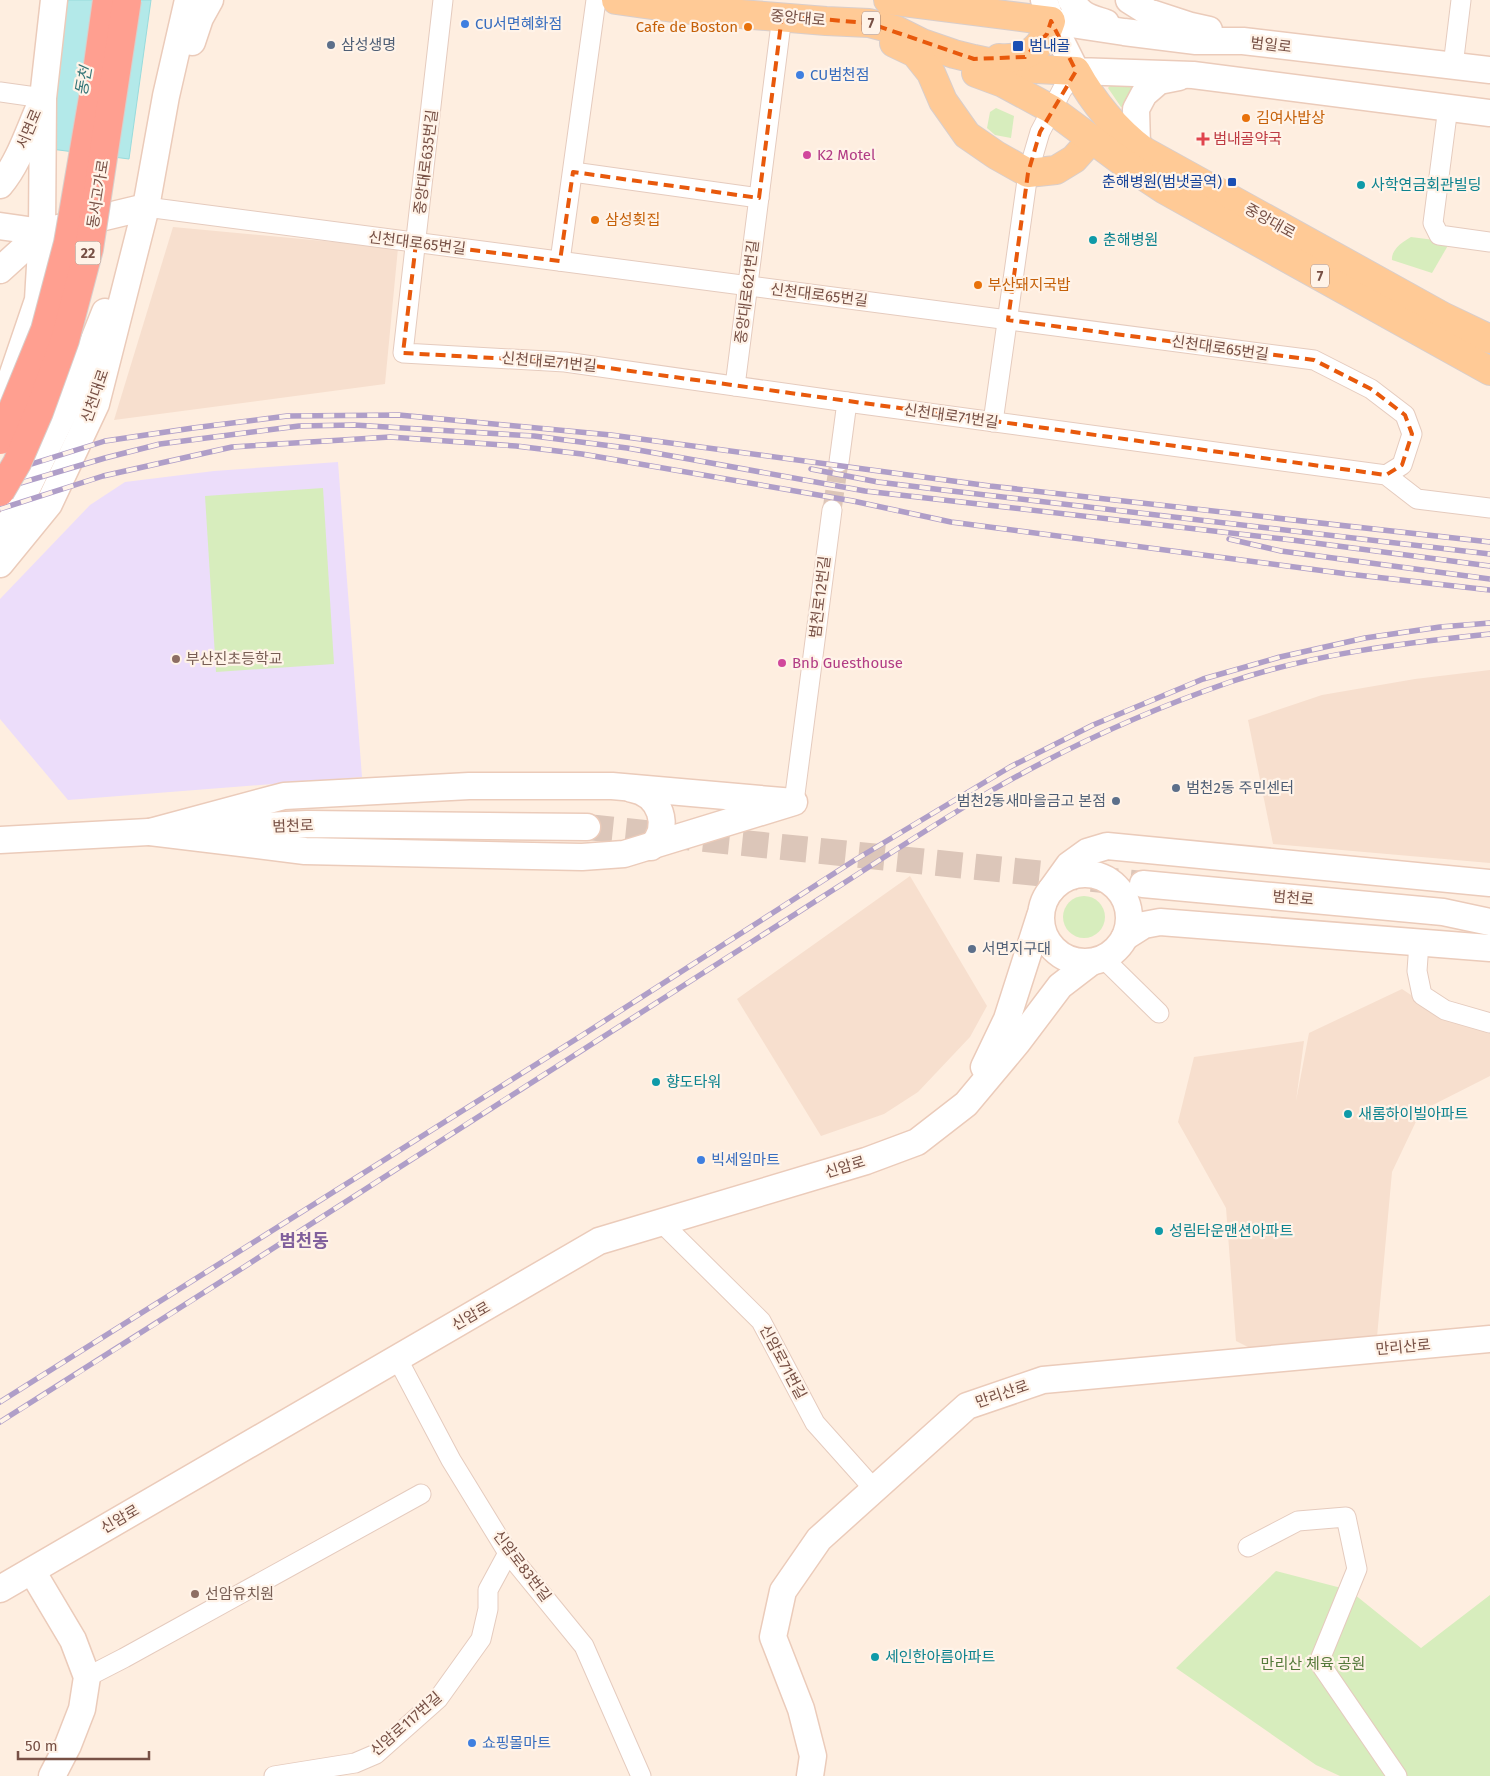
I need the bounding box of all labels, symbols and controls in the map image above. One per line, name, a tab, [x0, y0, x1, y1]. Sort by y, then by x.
street label: 중앙대로	[770, 7, 826, 29]
road number: 7	[862, 12, 880, 34]
place label: CU서면혜화점	[475, 15, 562, 33]
marker: CU서면혜화점	[459, 18, 471, 30]
place label: Cafe de Boston	[636, 18, 738, 36]
marker: Cafe de Boston	[742, 21, 754, 33]
street label: 범일로	[1249, 34, 1293, 56]
place label: 삼성생명	[341, 36, 396, 54]
place label: 범내골	[1029, 37, 1070, 55]
marker: 삼성생명	[325, 39, 337, 51]
marker: 범내골	[1011, 39, 1025, 53]
water label: 동천	[72, 63, 96, 97]
place label: CU범천점	[810, 66, 870, 84]
marker: CU범천점	[794, 69, 806, 81]
street label: 서면로	[13, 106, 45, 152]
street label: 중앙대로635번길	[411, 108, 441, 216]
place label: 김여사밥상	[1256, 109, 1325, 127]
marker: 김여사밥상	[1240, 112, 1252, 124]
place label: 범내골약국	[1213, 130, 1282, 148]
marker: 범내골약국	[1197, 133, 1209, 145]
place label: K2 Motel	[817, 146, 876, 164]
marker: K2 Motel	[801, 149, 813, 161]
street label: 동서고가로	[84, 159, 112, 229]
place label: 춘해병원(범냇골역)	[1102, 173, 1222, 191]
marker: 춘해병원(범냇골역)	[1226, 176, 1238, 188]
place label: 사학연금회관빌딩	[1371, 176, 1481, 194]
marker: 사학연금회관빌딩	[1355, 179, 1367, 191]
street label: 중앙대로	[1241, 200, 1299, 242]
place label: 삼성횟집	[605, 211, 660, 229]
marker: 삼성횟집	[589, 214, 601, 226]
street label: 신천대로65번길	[367, 228, 467, 258]
place label: 춘해병원	[1103, 231, 1158, 249]
marker: 춘해병원	[1087, 234, 1099, 246]
street label: 중앙대로621번길	[732, 239, 762, 345]
road number: 22	[76, 242, 100, 264]
road number: 7	[1311, 264, 1329, 288]
place label: 부산돼지국밥	[988, 276, 1071, 294]
marker: 부산돼지국밥	[972, 279, 984, 291]
street label: 신천대로65번길	[769, 280, 869, 310]
street label: 신천대로65번길	[1170, 332, 1270, 364]
street label: 신천대로71번길	[501, 349, 597, 375]
street label: 신천대로	[78, 367, 112, 425]
street label: 신천대로71번길	[902, 400, 1000, 432]
street label: 범천로12번길	[806, 555, 834, 639]
place label: 부산진초등학교	[186, 650, 283, 668]
marker: 부산진초등학교	[170, 653, 182, 665]
place label: Bnb Guesthouse	[792, 654, 903, 672]
marker: Bnb Guesthouse	[776, 657, 788, 669]
place label: 범천2동 주민센터	[1186, 779, 1294, 797]
marker: 범천2동 주민센터	[1170, 782, 1182, 794]
place label: 범천2동새마을금고 본점	[957, 792, 1106, 810]
marker: 범천2동새마을금고 본점	[1110, 795, 1122, 807]
street label: 범천로	[272, 816, 314, 836]
street label: 범천로	[1272, 887, 1314, 909]
place label: 서면지구대	[982, 940, 1051, 958]
marker: 서면지구대	[966, 943, 978, 955]
place label: 향도타워	[666, 1073, 721, 1091]
marker: 향도타워	[650, 1076, 662, 1088]
place label: 새롬하이빌아파트	[1358, 1105, 1469, 1123]
marker: 새롬하이빌아파트	[1342, 1108, 1354, 1120]
place label: 빅세일마트	[711, 1151, 780, 1169]
street label: 신암로	[823, 1152, 867, 1182]
marker: 빅세일마트	[695, 1154, 707, 1166]
place label: 성림타운맨션아파트	[1169, 1222, 1293, 1240]
marker: 성림타운맨션아파트	[1153, 1225, 1165, 1237]
district label: 범천동	[279, 1230, 329, 1252]
street label: 신암로	[449, 1298, 493, 1334]
street label: 신암로71번길	[756, 1322, 810, 1402]
street label: 만리산로	[1375, 1336, 1431, 1358]
street label: 만리산로	[973, 1377, 1031, 1411]
street label: 신암로	[98, 1501, 142, 1537]
street label: 신암로83번길	[489, 1527, 555, 1605]
place label: 선암유치원	[205, 1585, 274, 1603]
marker: 선암유치원	[189, 1588, 201, 1600]
place label: 세인한아름아파트	[885, 1648, 996, 1666]
marker: 세인한아름아파트	[869, 1651, 881, 1663]
park label: 만리산 체육 공원	[1261, 1655, 1365, 1673]
street label: 신암로117번길	[367, 1688, 445, 1760]
scale bar	[18, 1728, 149, 1760]
place label: 쇼핑몰마트	[482, 1734, 551, 1752]
text: 50 m	[25, 1737, 58, 1755]
marker: 쇼핑몰마트	[466, 1737, 478, 1749]

